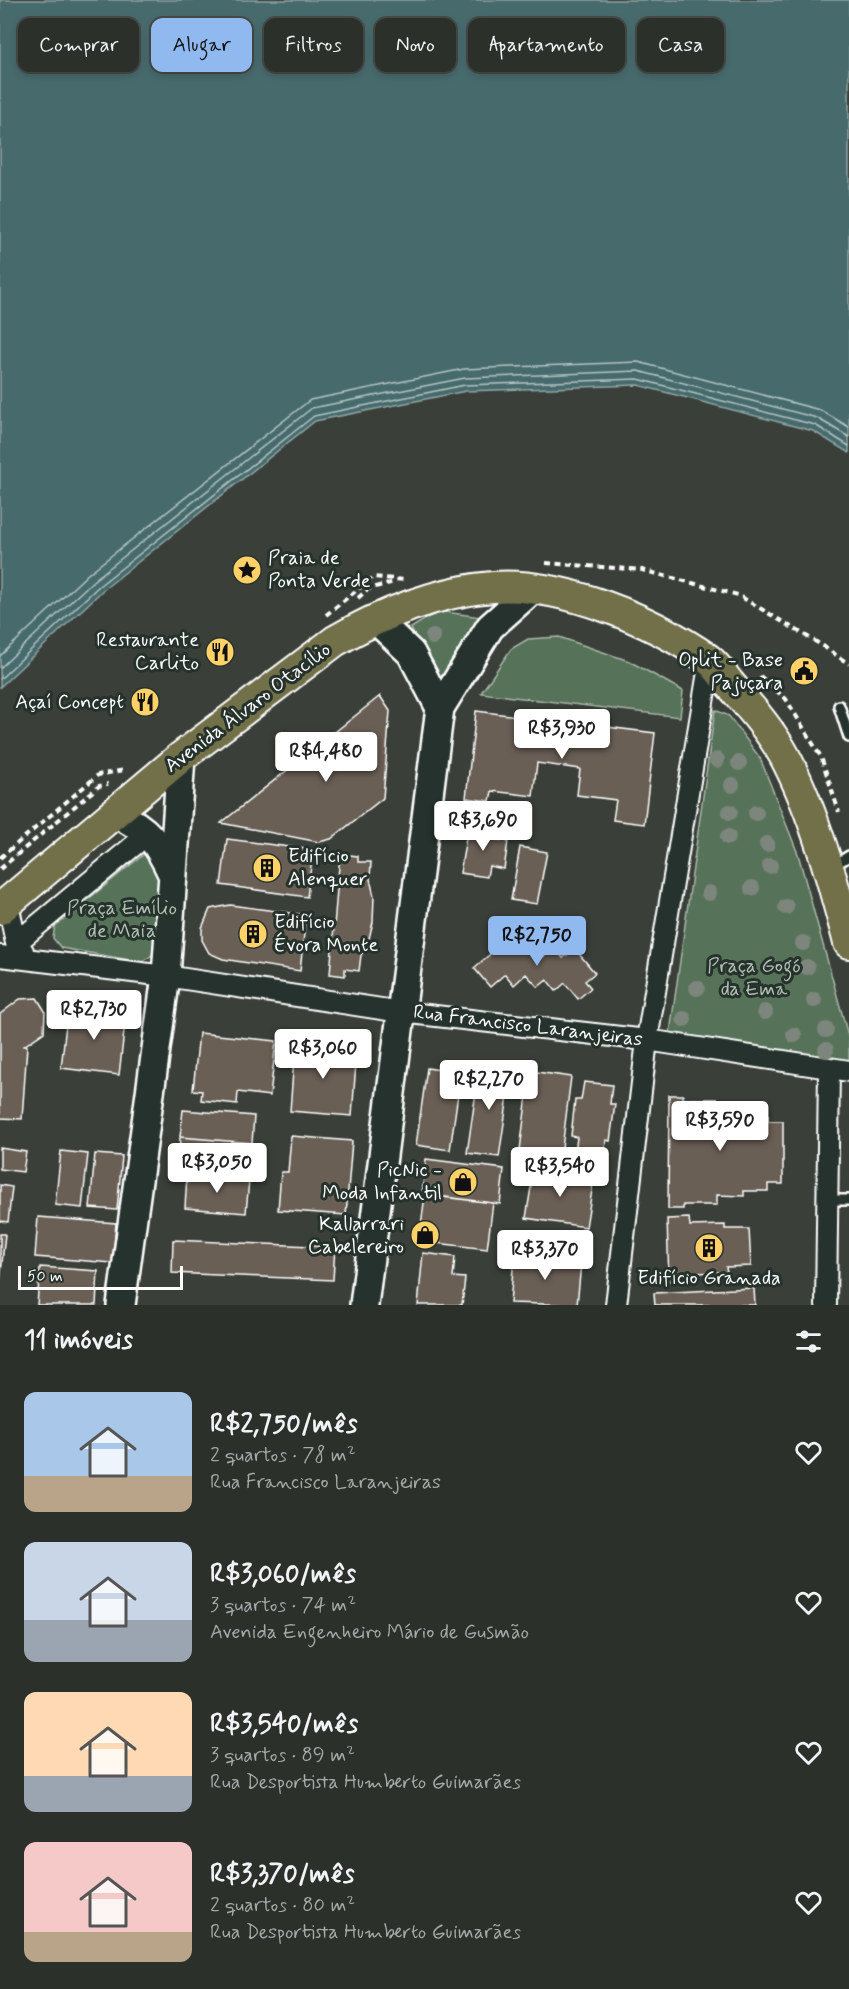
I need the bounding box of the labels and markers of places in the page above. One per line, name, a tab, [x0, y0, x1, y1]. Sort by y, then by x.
place label: Praia de Ponta Verde	[268, 545, 371, 595]
place icon: Praia de Ponta Verde	[231, 554, 263, 586]
place label: Restaurante Carlito	[96, 627, 199, 677]
restaurant icon: Restaurante Carlito	[204, 636, 236, 668]
place label: Oplit - Base Pajuçara	[678, 647, 783, 697]
public building icon: Oplit - Base Pajuçara	[788, 655, 820, 687]
restaurant icon: Açaí Concept	[129, 686, 161, 718]
place label: Açaí Concept	[15, 689, 124, 716]
pin: R$3,930	[507, 709, 617, 760]
pin: R$4,480	[271, 732, 381, 783]
pin: R$3,690	[428, 801, 538, 852]
place label: Edifício Alenquer	[288, 843, 368, 893]
building icon: Edifício Alenquer	[251, 852, 283, 884]
place label: Edifício Évora Monte	[274, 909, 378, 959]
pin: R$2,750	[482, 916, 592, 967]
building icon: Edifício Évora Monte	[237, 918, 269, 950]
pin: R$2,730	[39, 990, 149, 1041]
pin: R$3,060	[268, 1029, 378, 1080]
pin: R$2,270	[434, 1060, 544, 1111]
pin: R$3,590	[665, 1101, 775, 1152]
pin: R$3,050	[162, 1143, 272, 1194]
pin: R$3,540	[505, 1147, 615, 1198]
place label: PicNic - Moda Infantil	[322, 1157, 442, 1207]
shop icon: PicNic - Moda Infantil	[447, 1166, 479, 1198]
place label: Kallarrari Cabelereiro	[308, 1211, 404, 1261]
shop icon: Kallarrari Cabelereiro	[409, 1219, 441, 1251]
pin: R$3,370	[490, 1230, 600, 1281]
building icon: Edifício Granada	[693, 1232, 725, 1264]
place label: Edifício Granada	[637, 1265, 781, 1292]

